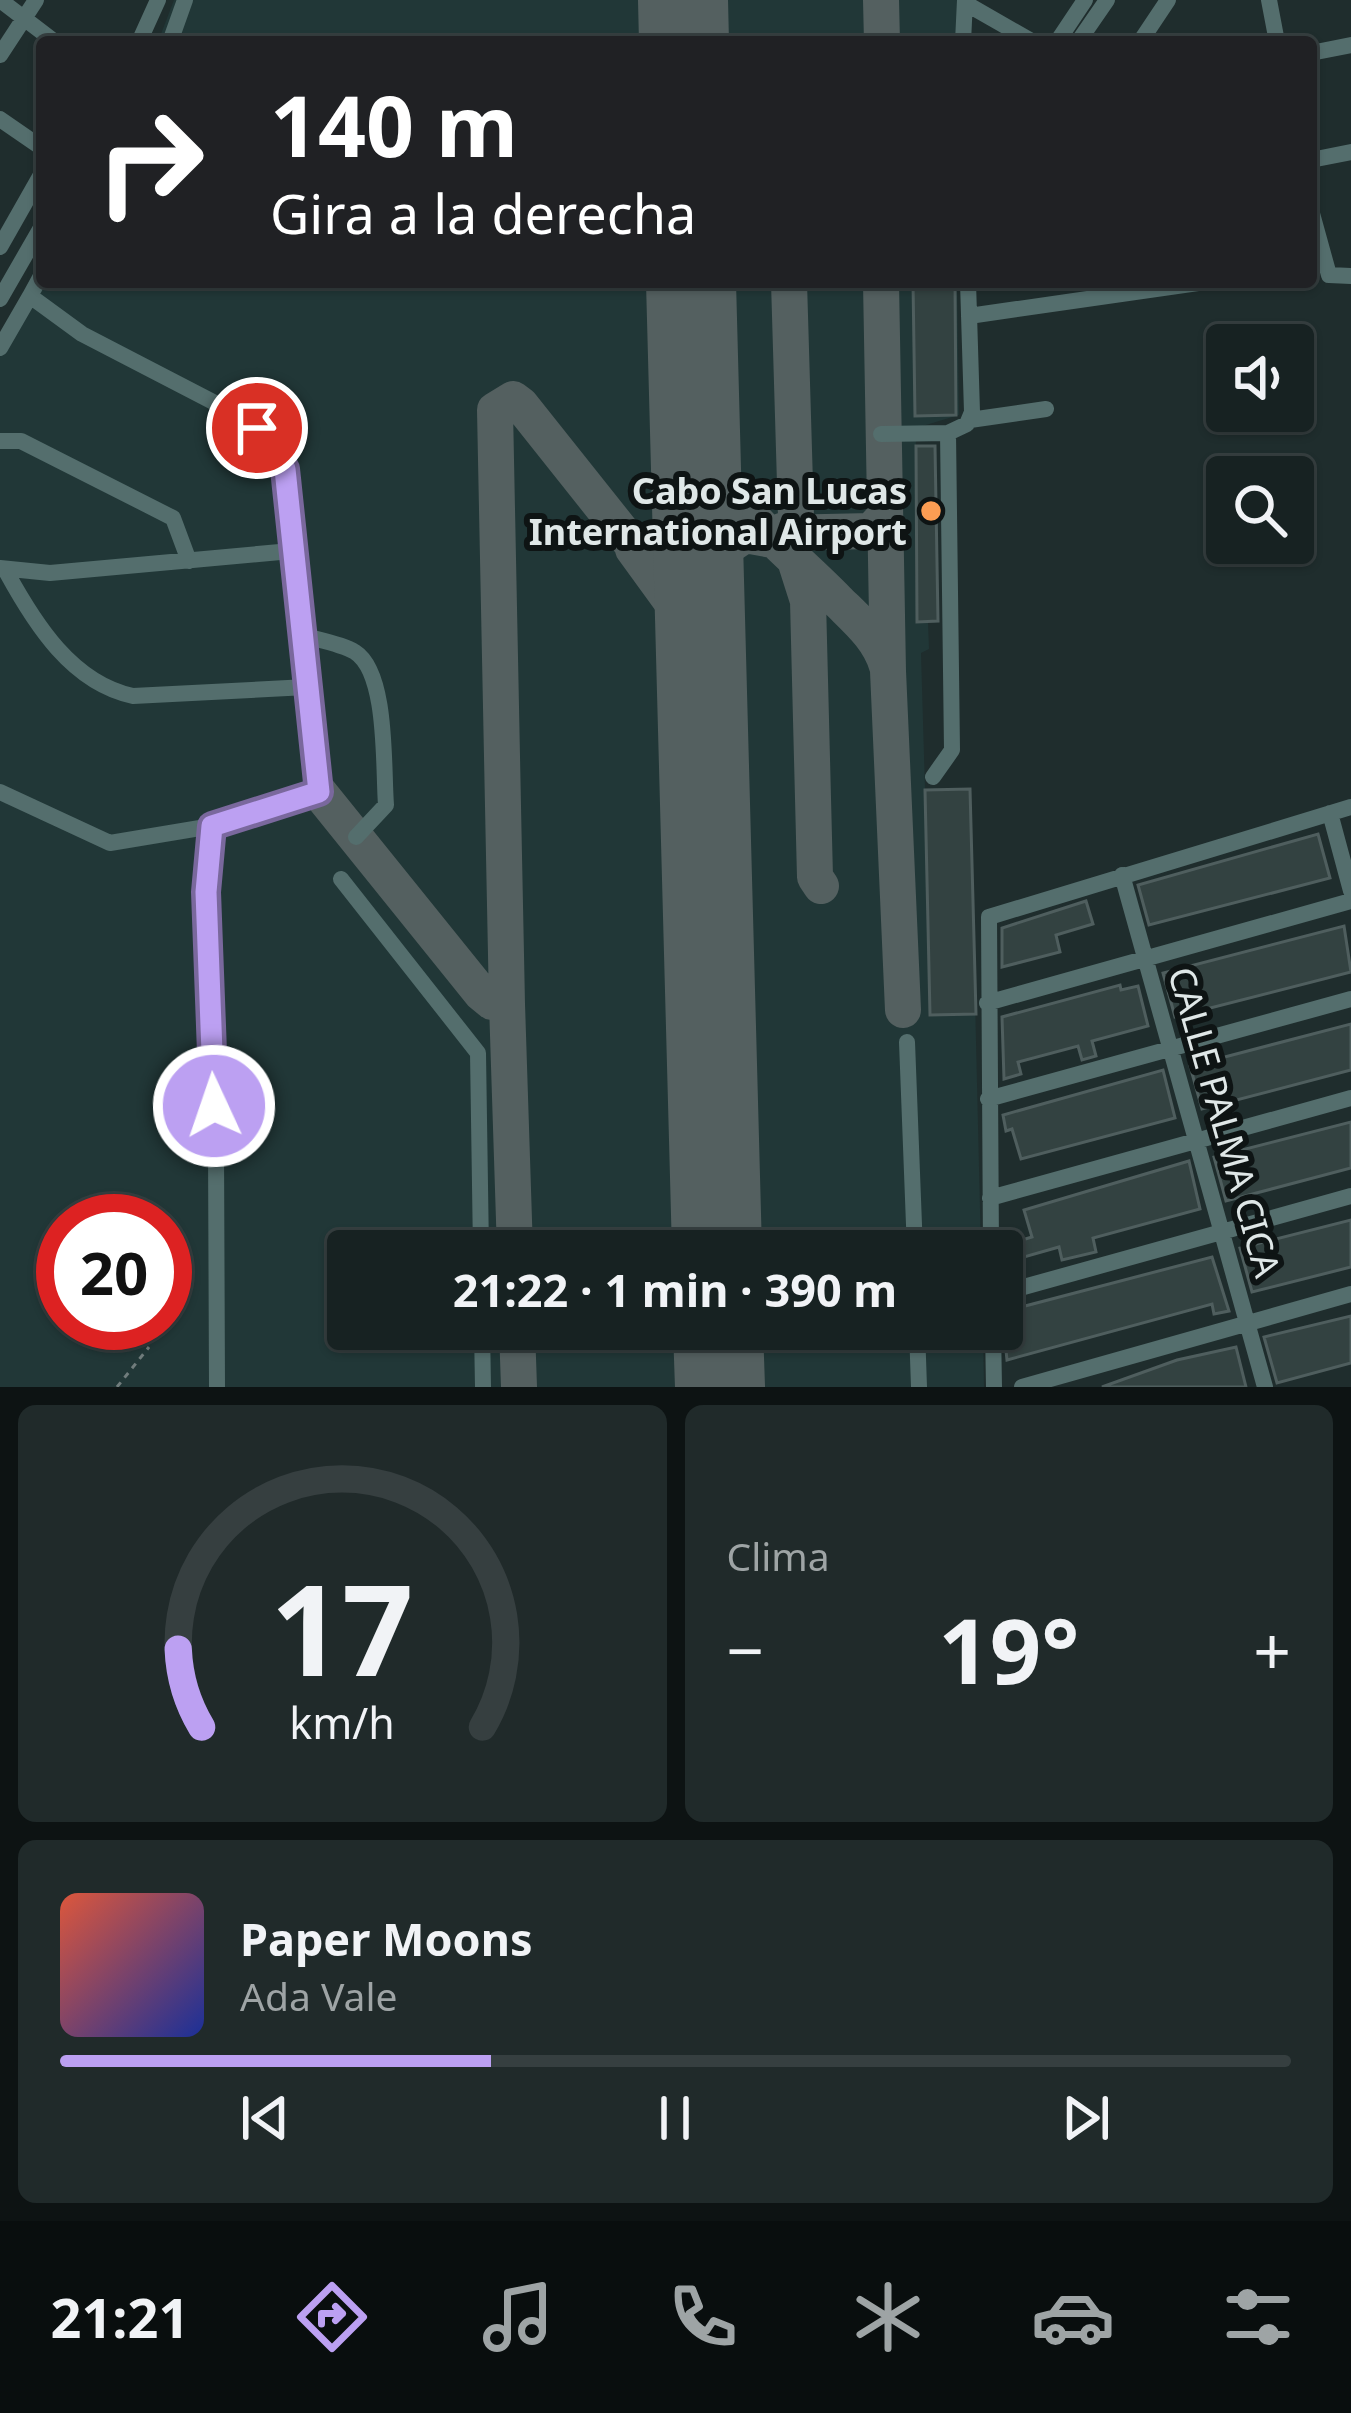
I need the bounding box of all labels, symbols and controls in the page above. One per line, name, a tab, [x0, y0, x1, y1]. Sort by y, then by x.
text: 140 m	[270, 67, 518, 182]
icon: right	[72, 84, 228, 240]
text: Gira a la derecha	[270, 176, 696, 250]
map controls	[1206, 324, 1314, 564]
button: sound	[1206, 324, 1314, 432]
pin	[206, 377, 308, 479]
icon: arrive	[224, 395, 290, 461]
button: search	[1206, 456, 1314, 564]
place label: Cabo San Lucas International Airport	[529, 466, 907, 556]
marker: Cabo San Lucas International Airport	[918, 498, 944, 524]
street label: CALLE PALMA CICA	[1157, 961, 1293, 1283]
position arrow	[151, 1043, 277, 1169]
speed limit sign: 20	[36, 1194, 192, 1350]
text: 21:22 · 1 min · 390 m	[453, 1259, 897, 1320]
text: Clima	[727, 1529, 830, 1582]
text: 17	[271, 1543, 414, 1713]
text: 19°	[938, 1588, 1079, 1710]
text: −	[727, 1604, 764, 1694]
text: +	[1253, 1604, 1291, 1694]
text: km/h	[290, 1692, 395, 1751]
text: Paper Moons	[240, 1908, 533, 1969]
text: Ada Vale	[240, 1969, 397, 2022]
icon: previous	[232, 2085, 298, 2151]
icon: pause	[642, 2085, 708, 2151]
icon: next	[1053, 2085, 1119, 2151]
icon: directions	[290, 2275, 374, 2359]
icon: music	[476, 2275, 560, 2359]
icon: phone	[661, 2275, 745, 2359]
icon: climate	[846, 2275, 930, 2359]
icon: car	[1031, 2275, 1115, 2359]
icon: filters	[1216, 2275, 1300, 2359]
text: 21:21	[51, 2280, 189, 2354]

